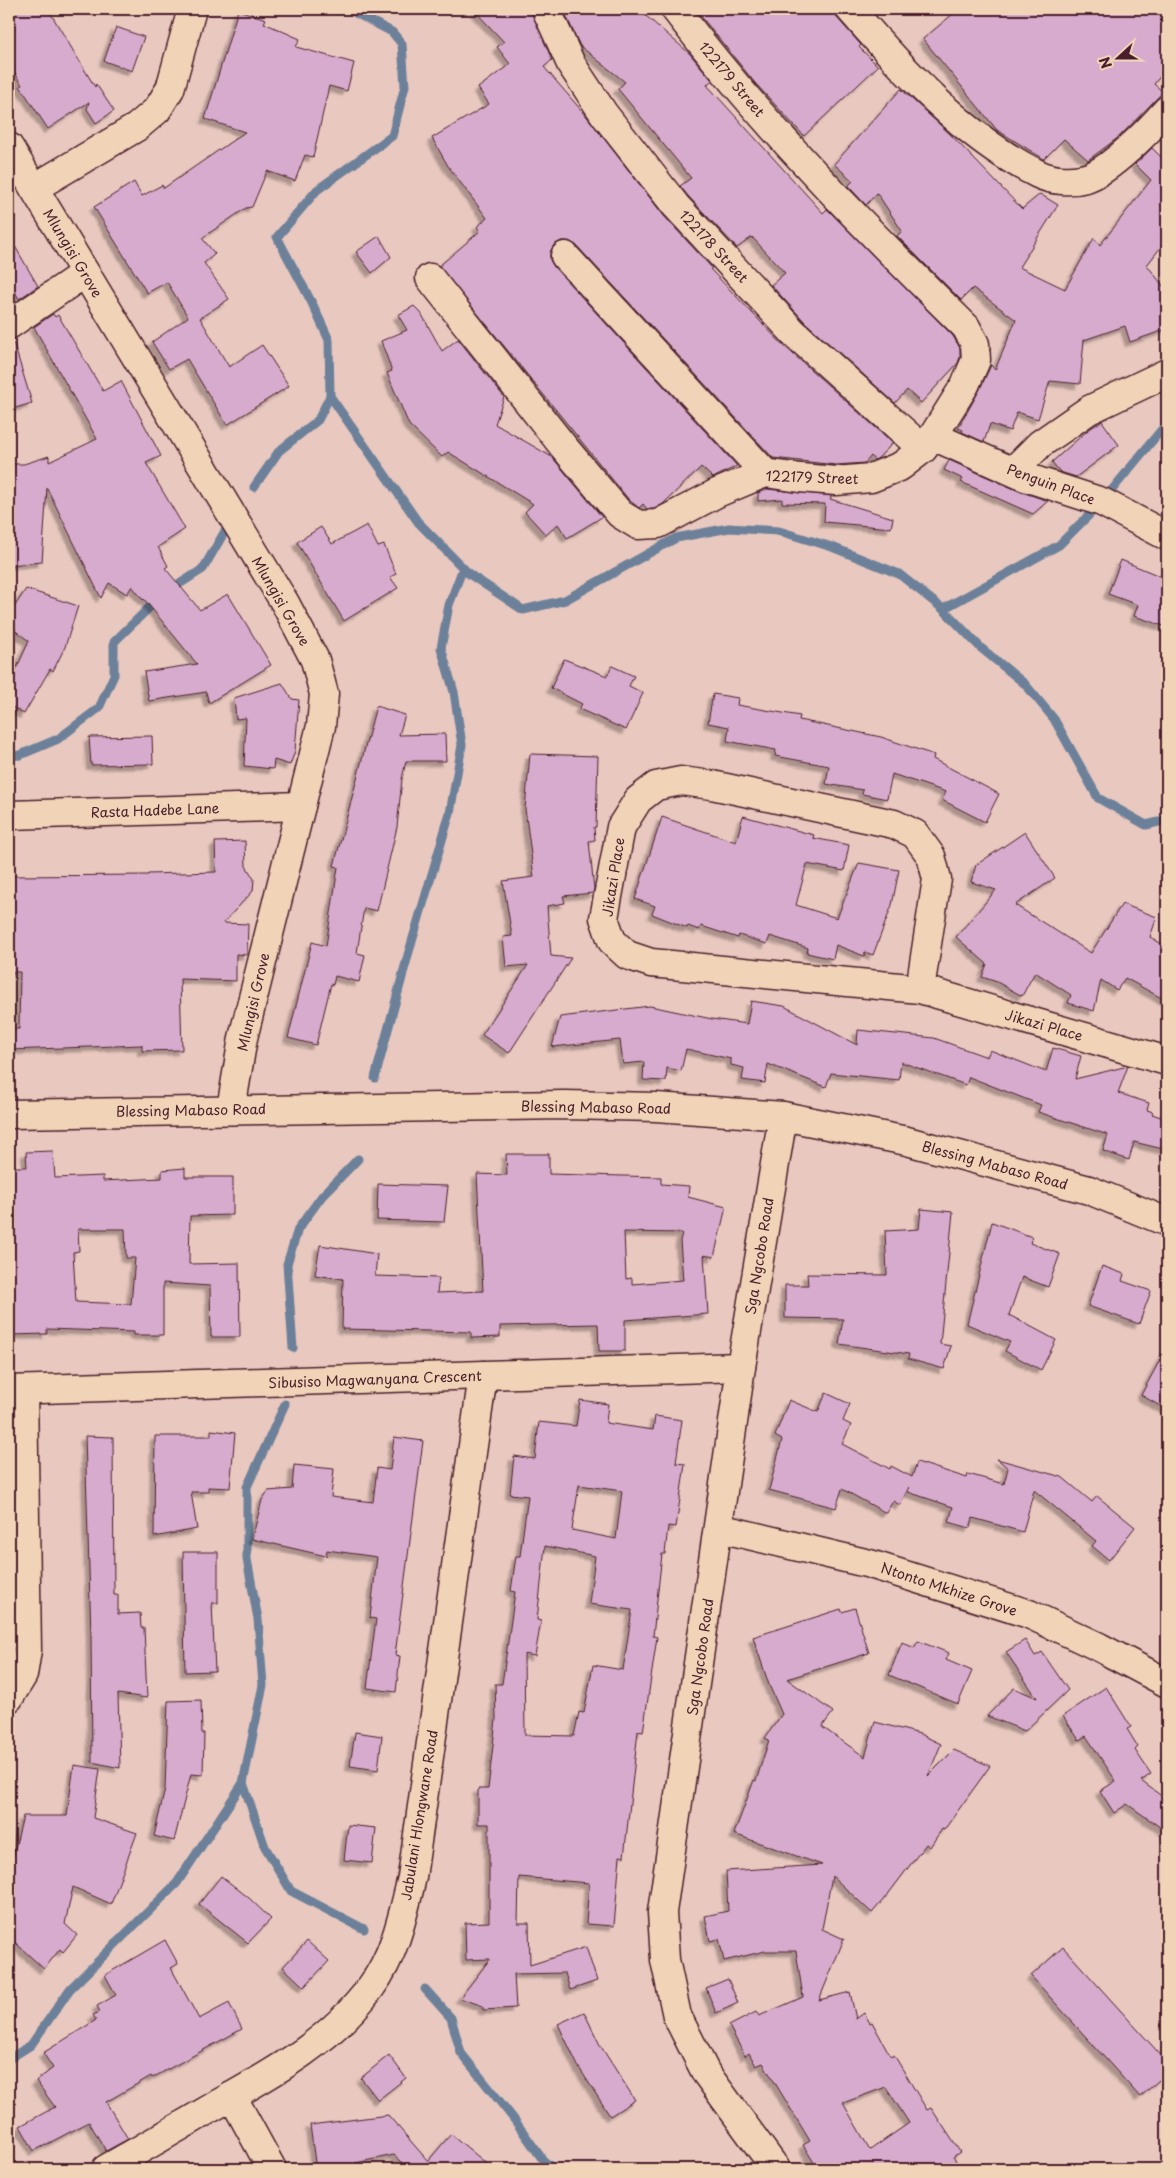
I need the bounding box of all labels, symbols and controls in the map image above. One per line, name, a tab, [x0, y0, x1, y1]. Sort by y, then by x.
north arrow	[1094, 32, 1144, 82]
street label: 122179 Street	[694, 37, 770, 122]
text: N	[1094, 54, 1117, 72]
street label: Mlungisi Grove	[38, 205, 108, 301]
street label: 122178 Street	[675, 205, 754, 287]
street label: Penguin Place	[1004, 458, 1098, 510]
street label: 122179 Street	[765, 465, 859, 489]
street label: Mlungisi Grove	[247, 552, 315, 650]
street label: Rasta Hadebe Lane	[90, 797, 220, 823]
street label: Jikazi Place	[596, 836, 630, 918]
street label: Mlungisi Grove	[231, 951, 275, 1053]
street label: Jikazi Place	[1003, 1004, 1085, 1046]
street label: Blessing Mabaso Road	[521, 1095, 671, 1119]
street label: Blessing Mabaso Road	[116, 1098, 266, 1122]
street label: Blessing Mabaso Road	[920, 1135, 1070, 1195]
street label: Sga Ngcobo Road	[739, 1196, 779, 1316]
street label: Sibusiso Magwanyana Crescent	[268, 1365, 482, 1393]
street label: Ntonto Mkhize Grove	[878, 1557, 1020, 1621]
street label: Sga Ngcobo Road	[681, 1597, 719, 1717]
street label: Jabulani Hlongwane Road	[395, 1728, 443, 1902]

